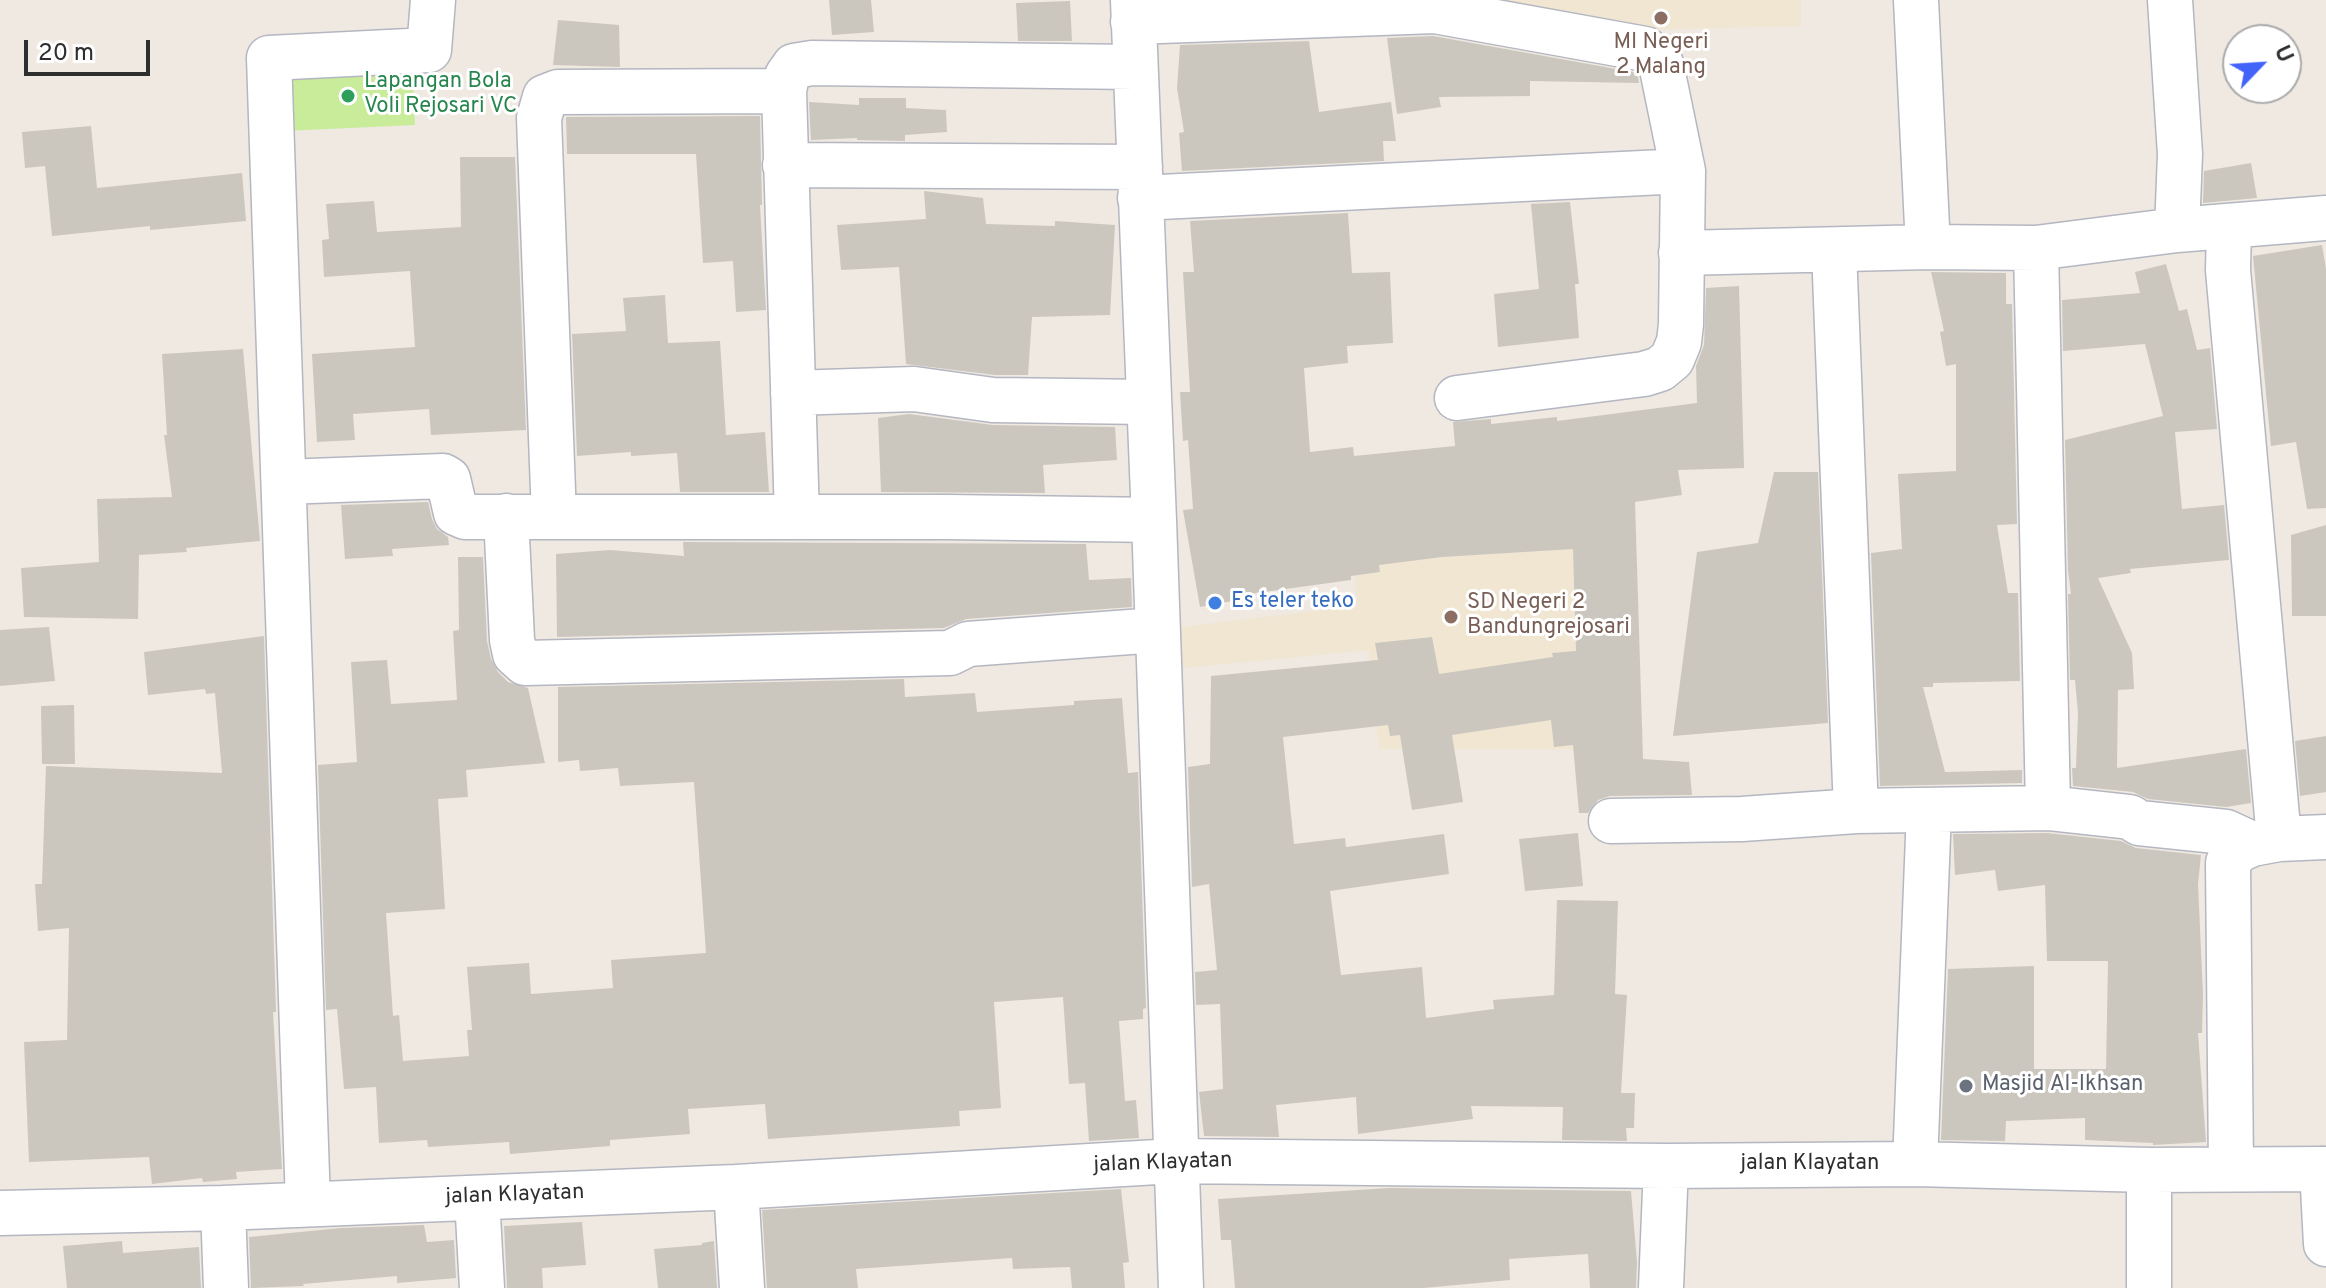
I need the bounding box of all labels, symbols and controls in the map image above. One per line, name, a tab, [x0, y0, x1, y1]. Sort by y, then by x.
marker: MI Negeri 2 Malang	[1652, 9, 1670, 27]
scale bar	[28, 24, 154, 74]
north arrow	[2222, 24, 2302, 104]
place label: MI Negeri 2 Malang	[1613, 31, 1709, 82]
text: 20 m	[38, 39, 94, 69]
text: U	[2267, 42, 2298, 67]
place label: Lapangan Bola Voli Rejosari VC	[364, 70, 517, 122]
marker: Lapangan Bola Voli Rejosari VC	[339, 87, 357, 105]
place label: Es teler teko	[1231, 590, 1354, 616]
place label: SD Negeri 2 Bandungrejosari	[1467, 591, 1630, 642]
marker: Es teler teko	[1206, 594, 1224, 612]
marker: SD Negeri 2 Bandungrejosari	[1442, 608, 1460, 626]
place label: Masjid Al-Ikhsan	[1982, 1073, 2144, 1099]
marker: Masjid Al-Ikhsan	[1957, 1077, 1975, 1095]
street label: jalan Klayatan	[1093, 1148, 1233, 1180]
street label: jalan Klayatan	[1741, 1152, 1879, 1178]
street label: jalan Klayatan	[445, 1180, 585, 1212]

